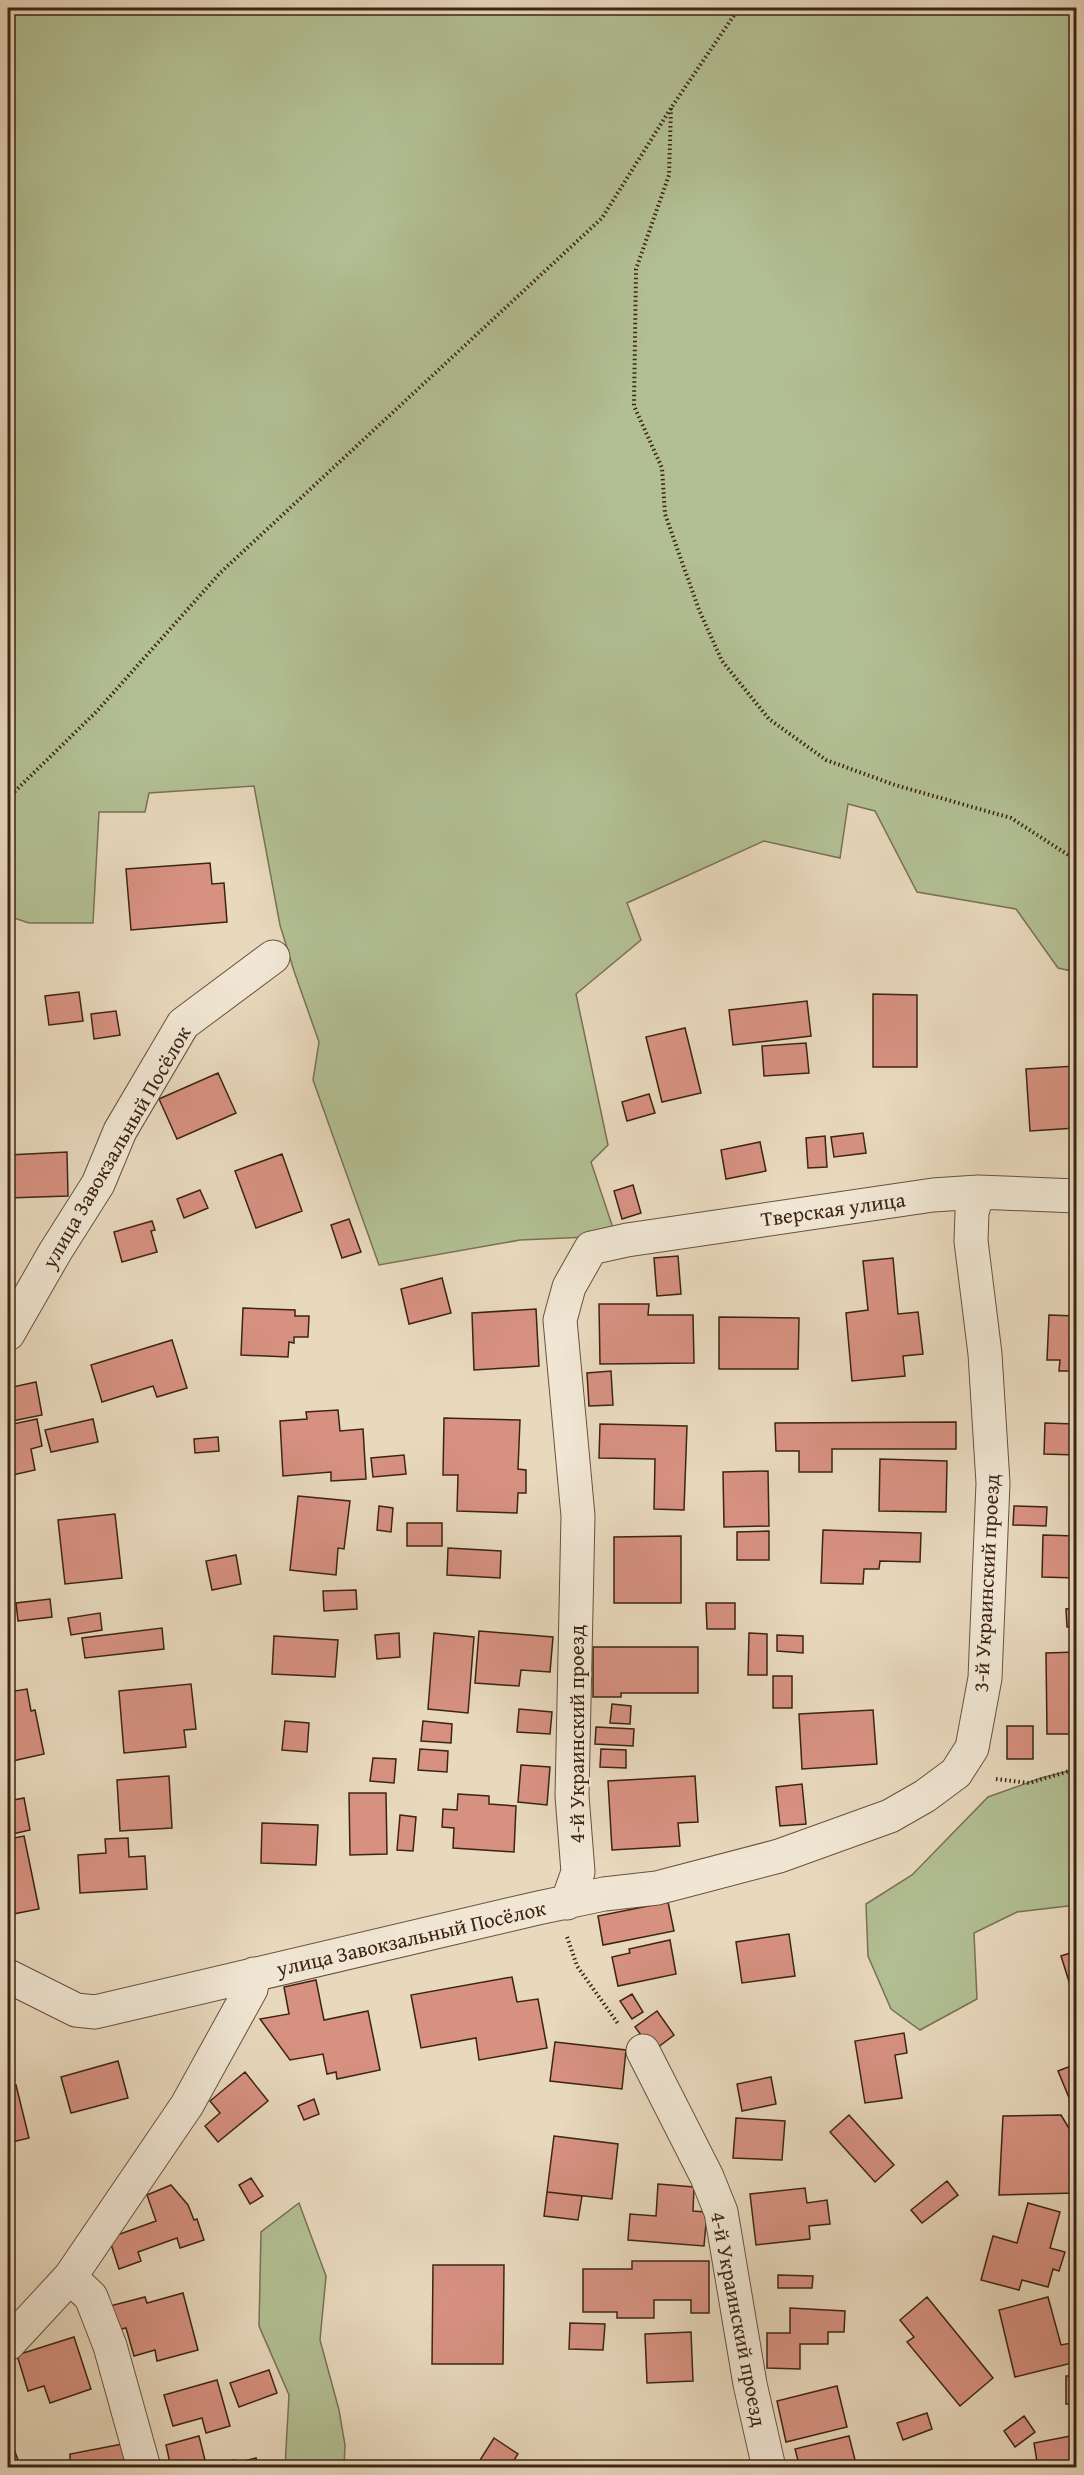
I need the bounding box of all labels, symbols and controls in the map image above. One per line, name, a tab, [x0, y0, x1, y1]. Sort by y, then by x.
street label: улица Завокзальный Посёлок	[33, 1020, 198, 1275]
street label: Тверская улица	[759, 1184, 907, 1234]
street label: 3-й Украинский проезд	[965, 1473, 1007, 1693]
street label: 4-й Украинский проезд	[561, 1624, 592, 1843]
street label: улица Завокзальный Посёлок	[272, 1892, 549, 1984]
street label: 4-й Украинский проезд	[703, 2209, 775, 2430]

